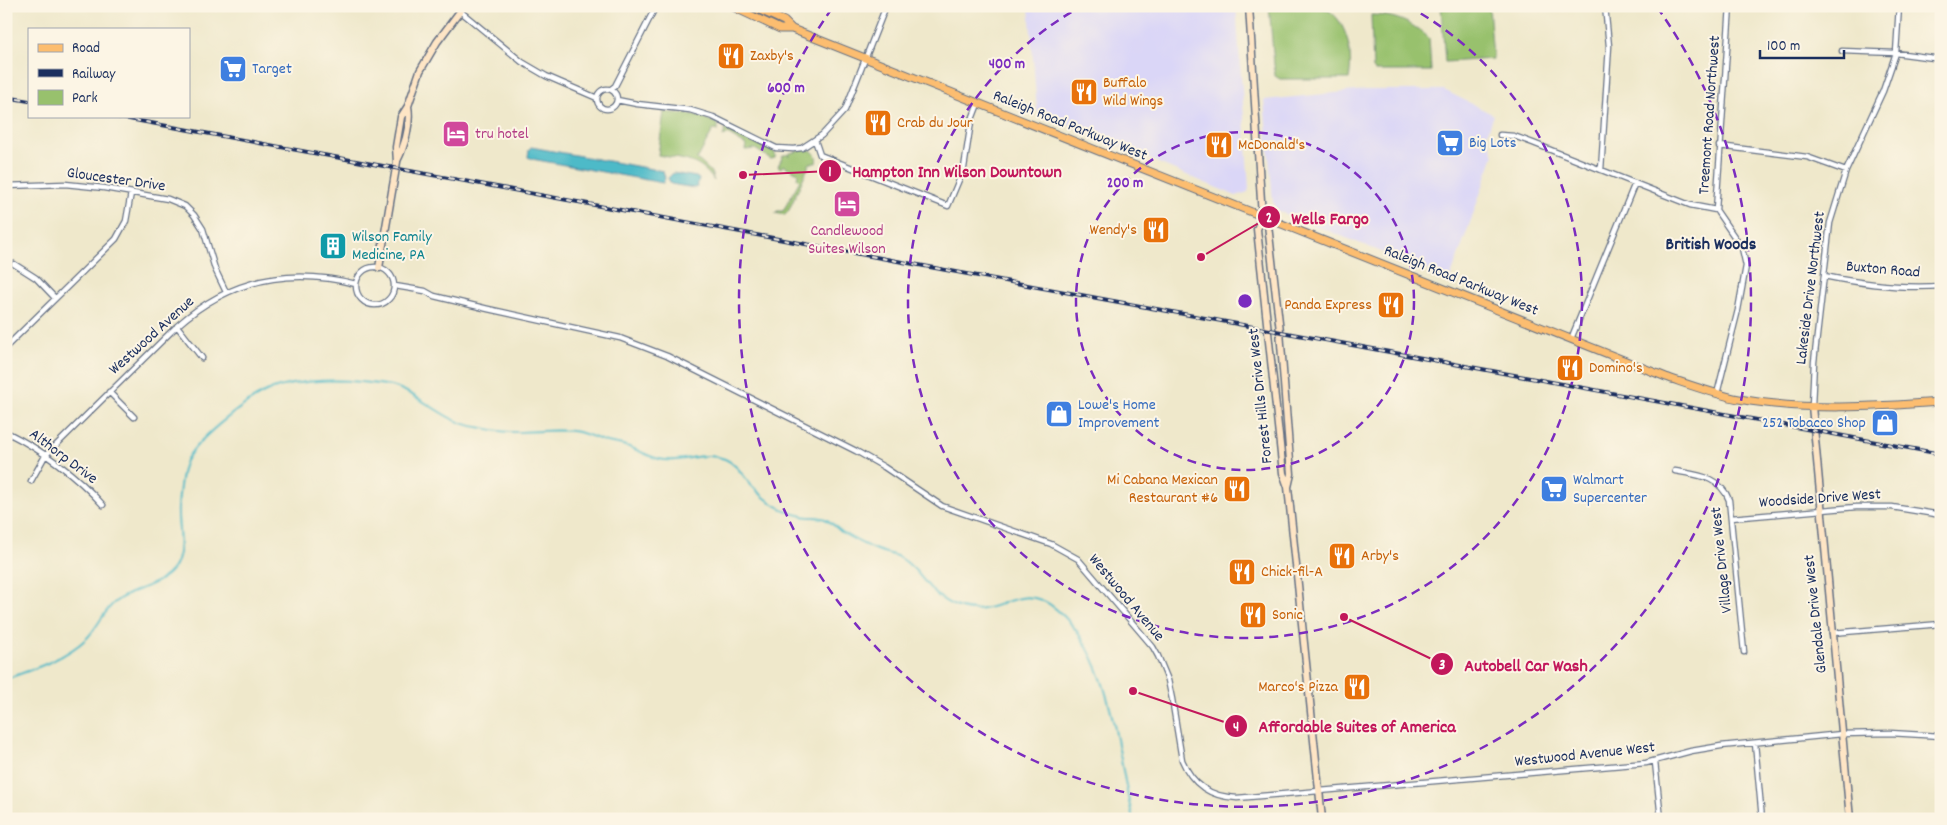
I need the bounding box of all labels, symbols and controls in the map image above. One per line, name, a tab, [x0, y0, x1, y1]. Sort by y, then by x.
legend	[28, 28, 190, 118]
scale bar	[1760, 28, 1843, 60]
street label: Treemont Road Northwest	[1693, 35, 1727, 195]
text: 100 m	[1767, 36, 1800, 58]
text: Road	[72, 38, 100, 60]
restaurant icon: Zaxby's	[716, 41, 746, 71]
place label: Zaxby's	[750, 45, 794, 68]
supermarket icon: Target	[218, 54, 248, 84]
text: 400 m	[989, 54, 1025, 76]
place label: Target	[252, 58, 292, 81]
text: Railway	[72, 64, 116, 86]
place label: Buffalo Wild Wings	[1103, 72, 1164, 113]
restaurant icon: Buffalo Wild Wings	[1069, 77, 1099, 107]
text: 600 m	[767, 78, 805, 100]
street label: Raleigh Road Parkway West	[989, 84, 1151, 168]
text: Park	[72, 88, 98, 110]
restaurant icon: Crab du Jour	[863, 108, 893, 138]
place label: Crab du Jour	[897, 112, 973, 135]
hotel icon: tru hotel	[441, 119, 471, 149]
place label: tru hotel	[475, 123, 529, 146]
supermarket icon: Big Lots	[1435, 128, 1465, 158]
restaurant icon: McDonald's	[1204, 130, 1234, 160]
place label: Big Lots	[1469, 132, 1517, 155]
place label: McDonald's	[1238, 134, 1306, 157]
callout: Hampton Inn Wilson Downtown	[817, 155, 1072, 188]
text: Hampton Inn Wilson Downtown	[852, 161, 1062, 186]
street label: Gloucester Drive	[65, 162, 167, 198]
text: 1	[828, 162, 832, 184]
text: 200 m	[1107, 173, 1143, 195]
hotel icon: Candlewood Suites Wilson	[832, 189, 862, 219]
callout: Wells Fargo	[1256, 201, 1379, 234]
text: 2	[1266, 208, 1272, 230]
text: Wells Fargo	[1291, 208, 1369, 233]
street label: Lakeside Drive Northwest	[1790, 210, 1832, 366]
restaurant icon: Wendy's	[1141, 215, 1171, 245]
place label: Wendy's	[1090, 219, 1137, 242]
place label: Candlewood Suites Wilson	[808, 220, 886, 261]
place label: Wilson Family Medicine, PA	[352, 226, 432, 267]
building icon: Wilson Family Medicine, PA	[318, 231, 348, 261]
district label: British Woods	[1666, 233, 1757, 258]
street label: Raleigh Road Parkway West	[1380, 239, 1542, 323]
street label: Buxton Road	[1845, 255, 1921, 285]
restaurant icon: Panda Express	[1376, 290, 1406, 320]
street label: Westwood Avenue	[104, 291, 200, 381]
centre of rings	[1236, 292, 1254, 310]
place label: Panda Express	[1284, 294, 1372, 317]
street label: Forest Hills Drive West	[1242, 327, 1280, 465]
restaurant icon: Domino's	[1555, 353, 1585, 383]
place label: Domino's	[1589, 357, 1643, 380]
place label: Lowe's Home Improvement	[1078, 394, 1160, 435]
shop icon: Lowe's Home Improvement	[1044, 399, 1074, 429]
shop icon: 252 Tobacco Shop	[1870, 408, 1900, 438]
place label: 252 Tobacco Shop	[1762, 412, 1866, 435]
street label: Althorp Drive	[24, 424, 102, 490]
place label: Mi Cabana Mexican Restaurant #6	[1107, 469, 1218, 510]
place label: Walmart Supercenter	[1573, 469, 1647, 510]
restaurant icon: Mi Cabana Mexican Restaurant #6	[1222, 474, 1252, 504]
supermarket icon: Walmart Supercenter	[1539, 474, 1569, 504]
street label: Woodside Drive West	[1758, 483, 1882, 515]
street label: Village Drive West	[1705, 506, 1739, 614]
restaurant icon: Arby's	[1327, 541, 1357, 571]
place label: Arby's	[1361, 545, 1399, 568]
street label: Westwood Avenue	[1082, 549, 1170, 647]
street label: Glendale Drive West	[1798, 553, 1834, 674]
restaurant icon: Chick-fil-A	[1227, 557, 1257, 587]
place label: Chick-fil-A	[1261, 561, 1323, 584]
restaurant icon: Sonic	[1238, 600, 1268, 630]
place label: Sonic	[1272, 604, 1303, 627]
callout: Autobell Car Wash	[1429, 648, 1597, 681]
text: 3	[1439, 655, 1446, 677]
text: Autobell Car Wash	[1464, 655, 1588, 680]
restaurant icon: Marco's Pizza	[1342, 672, 1372, 702]
place label: Marco's Pizza	[1258, 676, 1338, 699]
callout: Affordable Suites of America	[1223, 709, 1466, 742]
text: Affordable Suites of America	[1258, 716, 1456, 741]
text: 4	[1233, 717, 1239, 739]
street label: Westwood Avenue West	[1514, 736, 1656, 774]

